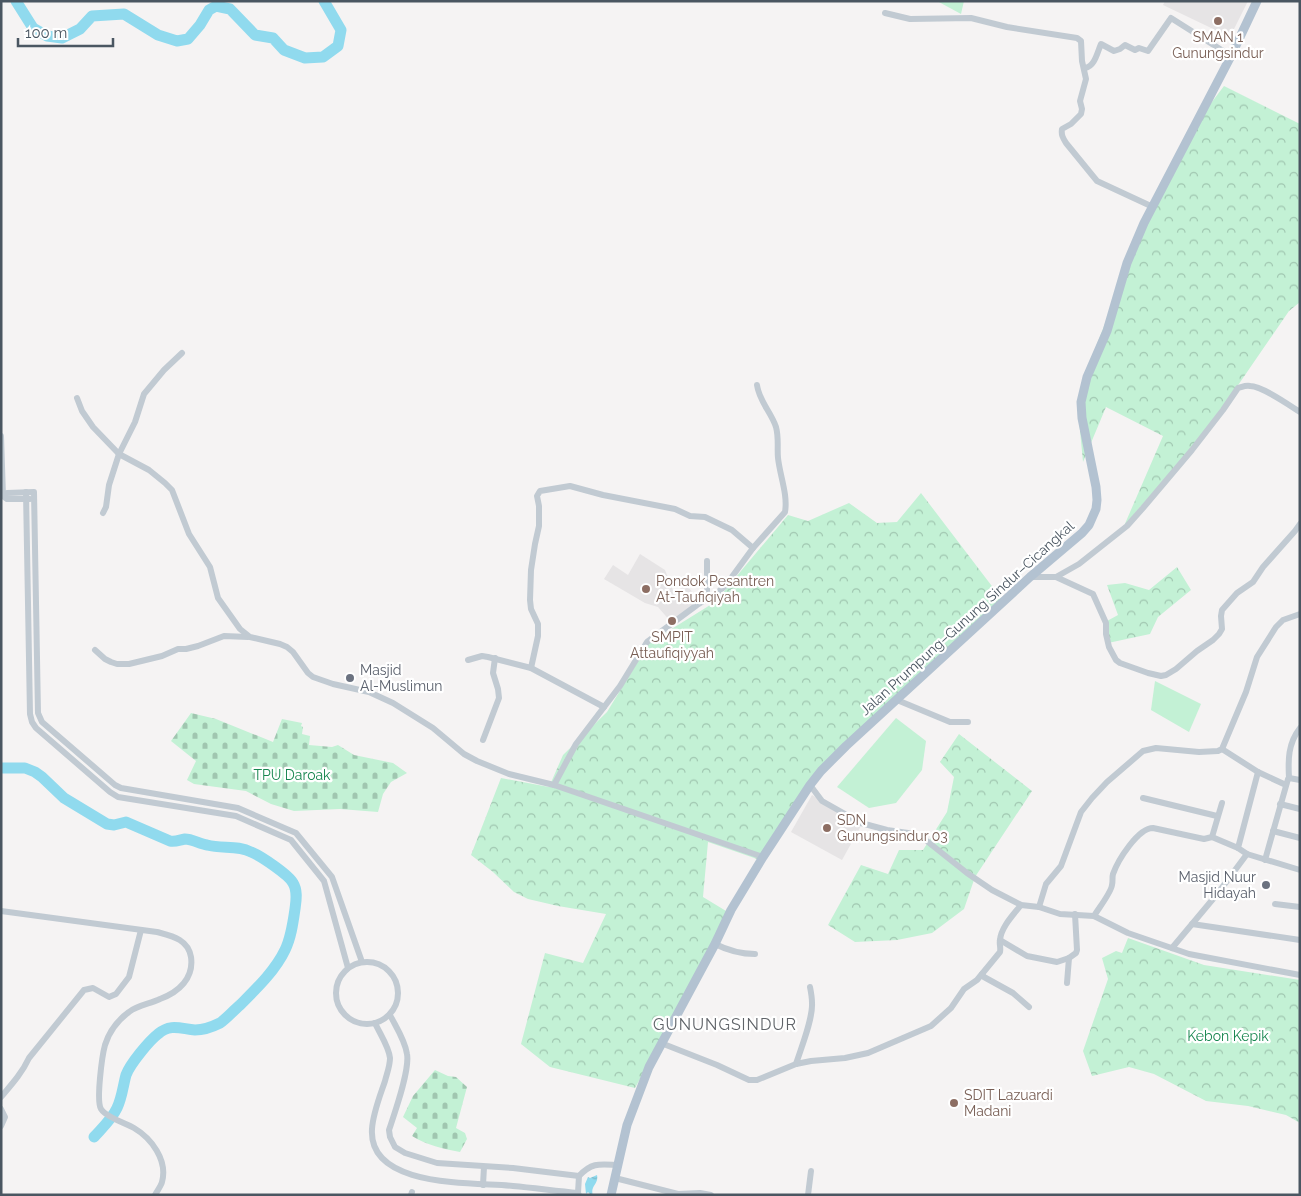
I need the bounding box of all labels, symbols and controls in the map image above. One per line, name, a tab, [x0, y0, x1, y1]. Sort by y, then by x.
scale bar	[18, 15, 112, 47]
marker: SMAN 1 Gunungsindur	[1212, 15, 1224, 27]
text: 100 m	[25, 24, 67, 42]
place label: SMAN 1 Gunungsindur	[1172, 29, 1264, 61]
street label: Jalan Prumpung–Gunung Sindur–Cicangkal	[857, 518, 1077, 718]
place label: Pondok Pesantren At-Taufiqiyah	[656, 573, 774, 605]
marker: Pondok Pesantren At-Taufiqiyah	[640, 583, 652, 595]
marker: SMPIT Attaufiqiyyah	[666, 615, 678, 627]
place label: SMPIT Attaufiqiyyah	[630, 629, 714, 661]
place label: Masjid Al-Muslimun	[360, 662, 443, 694]
marker: Masjid Al-Muslimun	[344, 672, 356, 684]
park label: TPU Daroak	[253, 767, 331, 783]
place label: SDN Gunungsindur 03	[837, 812, 948, 844]
marker: SDN Gunungsindur 03	[821, 822, 833, 834]
place label: Masjid Nuur Hidayah	[1179, 869, 1256, 901]
marker: Masjid Nuur Hidayah	[1260, 879, 1272, 891]
district label: GUNUNGSINDUR	[653, 1015, 797, 1034]
park label: Kebon Kepik	[1187, 1028, 1269, 1044]
place label: SDIT Lazuardi Madani	[964, 1087, 1053, 1119]
marker: SDIT Lazuardi Madani	[948, 1097, 960, 1109]

